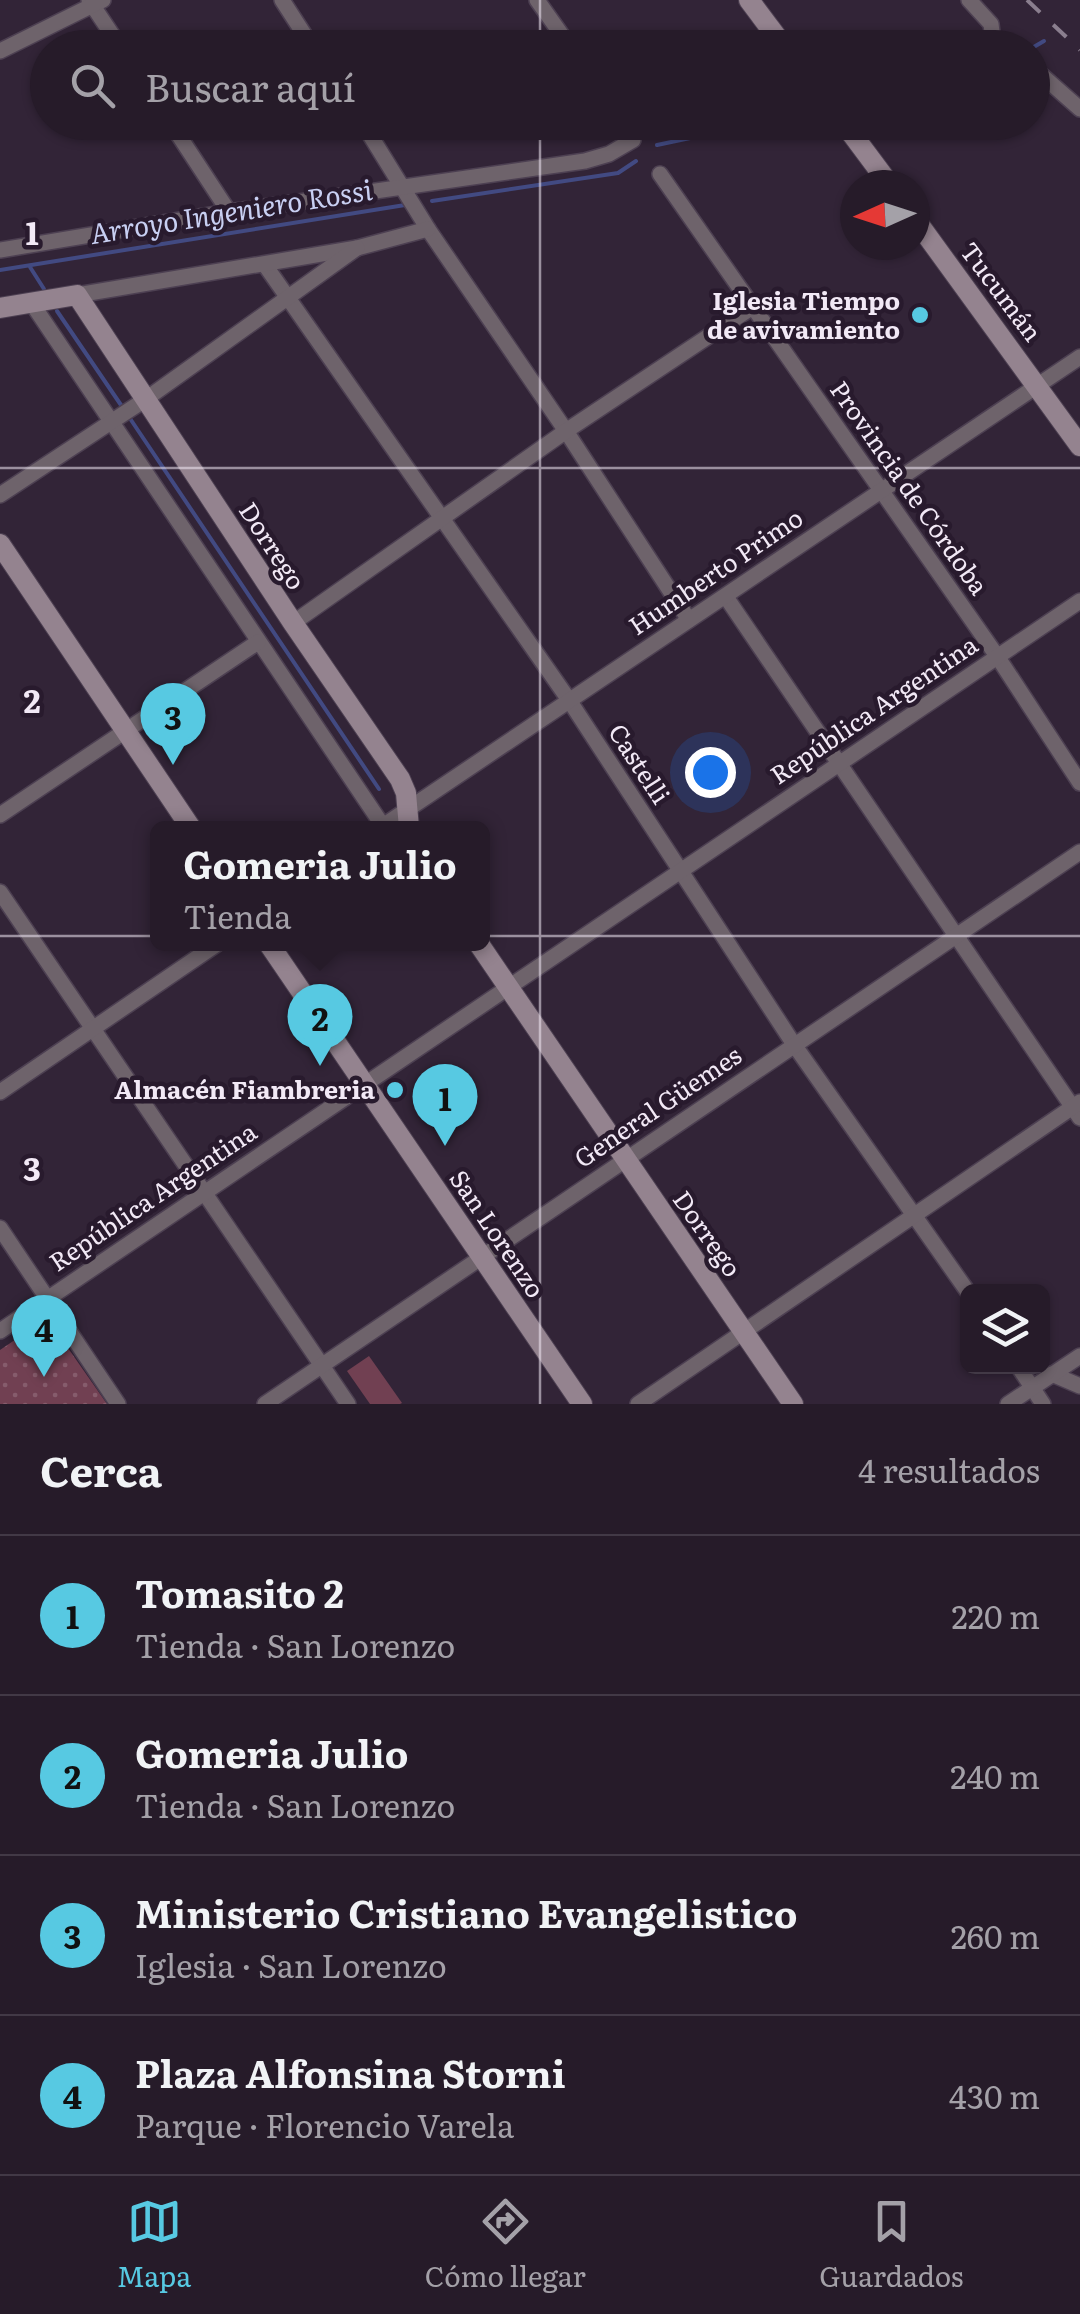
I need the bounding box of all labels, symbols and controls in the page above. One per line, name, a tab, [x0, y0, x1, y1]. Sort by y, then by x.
search box	[30, 30, 1050, 140]
text: Buscar aquí	[145, 57, 355, 114]
icon: search	[65, 58, 120, 113]
water label: Arroyo Ingeniero Rossi	[86, 167, 376, 253]
north arrow	[840, 170, 930, 260]
text: 1	[25, 207, 39, 255]
street label: Tucumán	[952, 234, 1052, 349]
place label: Iglesia Tiempo de avivamiento	[707, 281, 900, 347]
marker: Iglesia Tiempo de avivamiento	[909, 304, 931, 326]
street label: Provincia de Córdoba	[822, 373, 998, 602]
street label: Dorrego	[231, 494, 315, 596]
street label: Humberto Primo	[621, 499, 810, 643]
street label: República Argentina	[762, 625, 985, 792]
text: 2	[23, 675, 41, 723]
pin: 3	[140, 682, 206, 765]
street label: Castelli	[600, 716, 680, 811]
your location	[685, 747, 736, 798]
popup	[150, 821, 490, 951]
text: Gomeria Julio	[183, 834, 457, 891]
text: Tienda	[183, 891, 291, 939]
pin: 2	[288, 984, 352, 1066]
street label: General Güemes	[566, 1036, 748, 1176]
pin: 1	[412, 1064, 478, 1146]
place label: Almacén Fiambreria	[114, 1070, 376, 1107]
marker: Almacén Fiambreria	[384, 1079, 406, 1101]
street label: República Argentina	[41, 1112, 264, 1279]
text: 3	[23, 1143, 41, 1191]
street label: San Lorenzo	[442, 1162, 555, 1305]
street label: Dorrego	[665, 1182, 751, 1284]
map controls	[960, 1284, 1050, 1374]
button: layers	[960, 1284, 1050, 1374]
pin: 4	[12, 1294, 76, 1377]
text: Cerca	[40, 1438, 162, 1500]
text: 4 resultados	[858, 1445, 1040, 1493]
text: Tomasito 2	[135, 1563, 344, 1620]
text: 1	[66, 1591, 79, 1639]
text: 220 m	[952, 1591, 1040, 1639]
text: Tienda · San Lorenzo	[135, 1620, 455, 1668]
text: Gomeria Julio	[135, 1723, 408, 1780]
text: 2	[64, 1751, 81, 1799]
text: 240 m	[950, 1751, 1040, 1799]
text: Tienda · San Lorenzo	[135, 1780, 455, 1828]
text: Ministerio Cristiano Evangelistico	[135, 1883, 797, 1940]
text: 3	[64, 1911, 81, 1959]
text: 260 m	[951, 1911, 1040, 1959]
text: Iglesia · San Lorenzo	[135, 1940, 447, 1988]
text: Plaza Alfonsina Storni	[135, 2043, 566, 2100]
text: 4	[63, 2071, 82, 2119]
text: 430 m	[949, 2071, 1040, 2119]
text: Parque · Florencio Varela	[135, 2100, 514, 2148]
tab: Mapa	[117, 2194, 191, 2296]
tab: Cómo llegar	[425, 2194, 586, 2296]
tab: Guardados	[819, 2194, 963, 2296]

